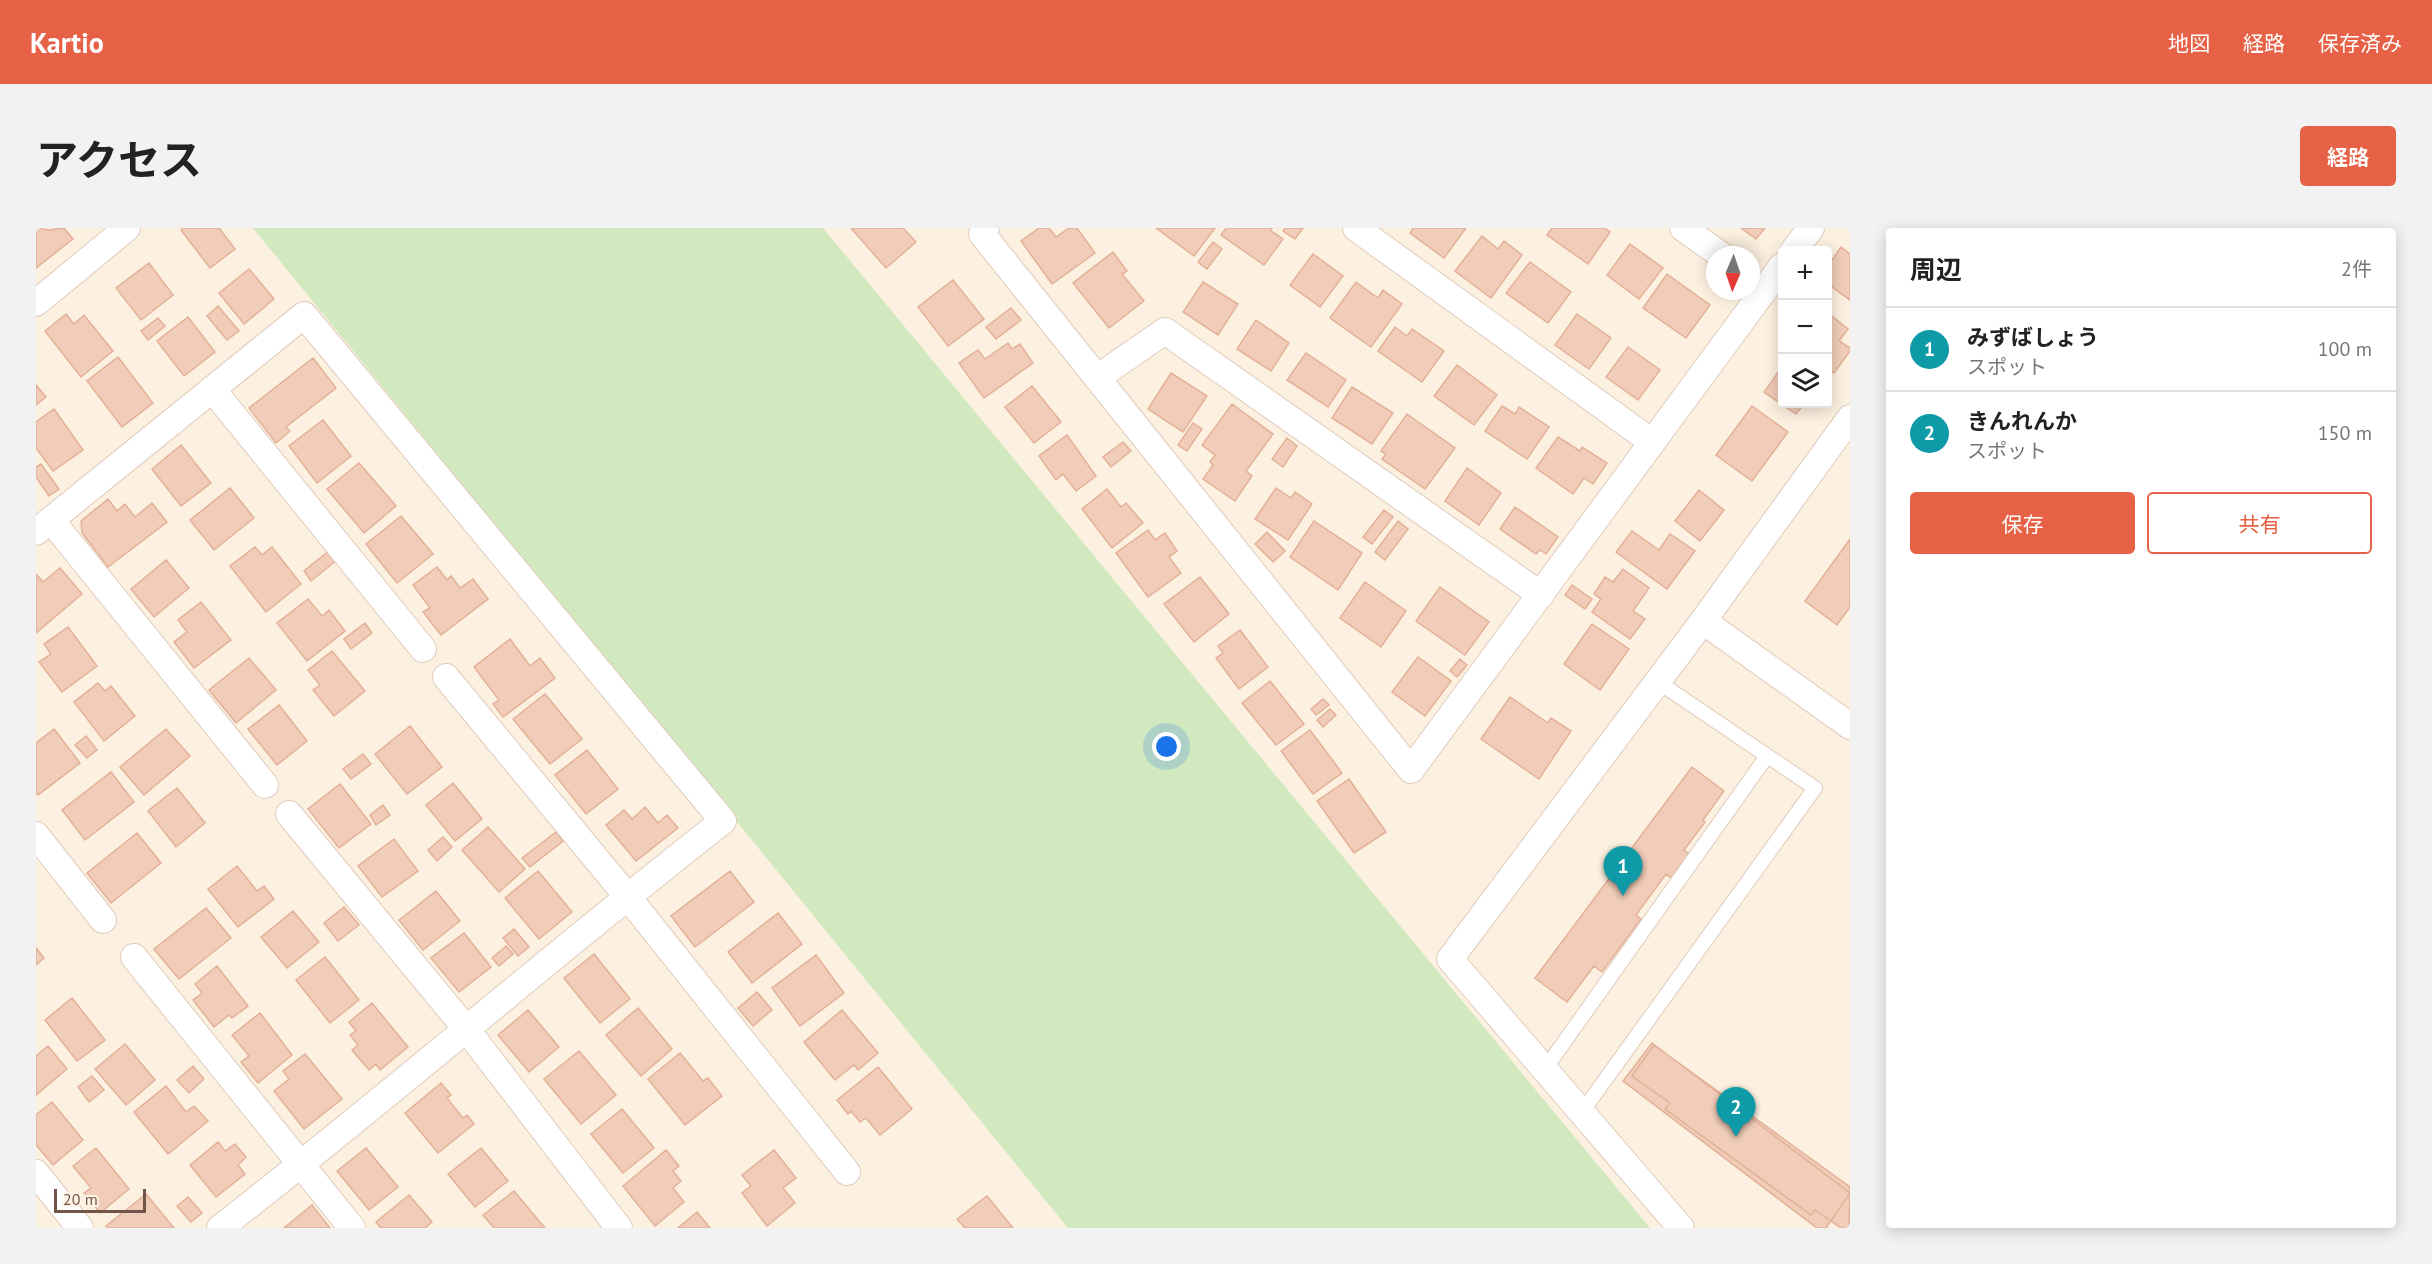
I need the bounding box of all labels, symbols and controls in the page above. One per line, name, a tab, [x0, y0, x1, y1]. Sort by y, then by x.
text: Kartio	[30, 24, 104, 61]
text: 地図	[2168, 30, 2210, 57]
text: 経路	[2243, 30, 2285, 57]
text: 保存済み	[2318, 30, 2402, 57]
button: 経路	[2300, 126, 2396, 186]
text: アクセス	[36, 132, 202, 187]
north arrow	[1706, 246, 1760, 300]
map controls	[1778, 246, 1832, 408]
button: +	[1778, 246, 1832, 300]
text: 周辺	[1910, 253, 1962, 286]
text: 2件	[2341, 256, 2372, 282]
button: −	[1778, 300, 1832, 354]
text: みずばしょう	[1967, 323, 2099, 351]
text: 1	[1924, 336, 1935, 362]
text: 100 m	[2318, 336, 2372, 362]
button: layers	[1778, 354, 1832, 408]
text: スポット	[1967, 354, 2047, 380]
text: きんれんか	[1967, 407, 2077, 435]
text: 2	[1924, 420, 1935, 446]
text: 150 m	[2318, 420, 2372, 446]
text: スポット	[1967, 438, 2047, 464]
button: 保存	[1910, 492, 2135, 554]
button: 共有	[2147, 492, 2372, 554]
your location	[1152, 732, 1181, 761]
pin: 1	[1604, 846, 1642, 896]
pin: 2	[1716, 1088, 1756, 1137]
scale bar	[54, 1186, 146, 1214]
text: 20 m	[63, 1189, 98, 1209]

